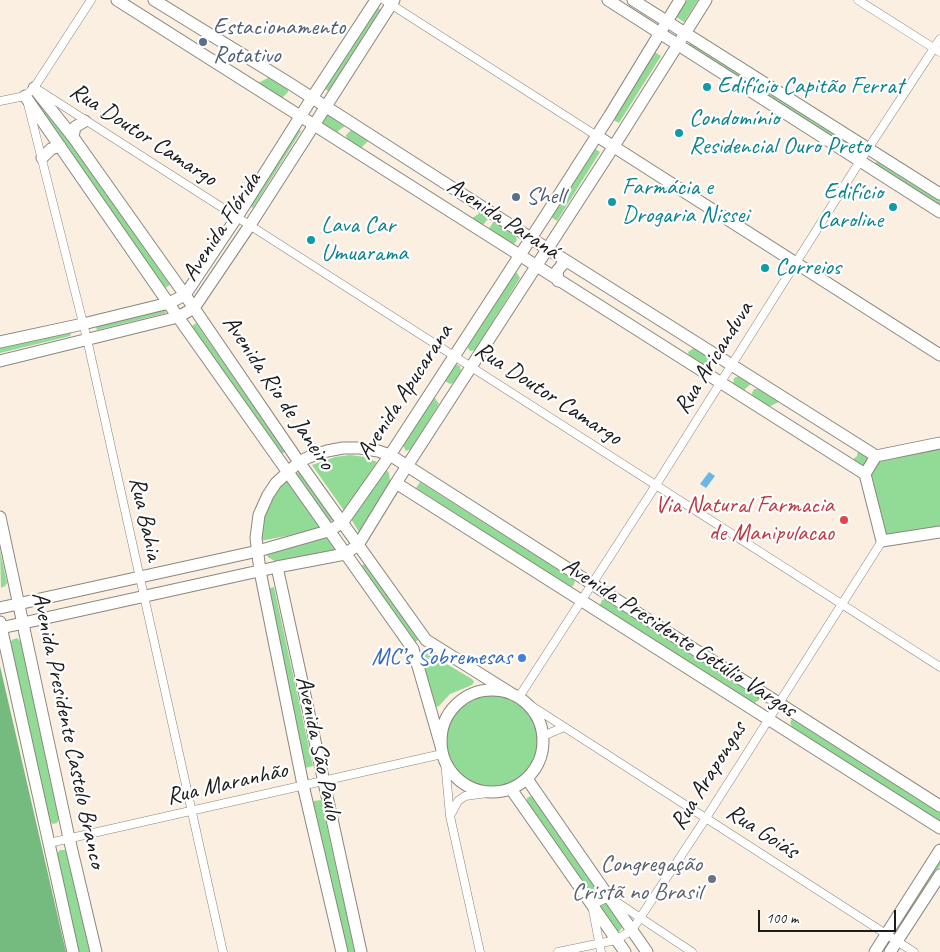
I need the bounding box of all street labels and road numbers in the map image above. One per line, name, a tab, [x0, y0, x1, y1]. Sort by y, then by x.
street label: Rua Doutor Camargo	[64, 77, 222, 193]
street label: Avenida Flórida	[176, 167, 268, 287]
street label: Avenida Paraná	[441, 172, 565, 266]
street label: Rua Aricanduva	[668, 296, 760, 420]
street label: Avenida Rio de Janeiro	[216, 310, 340, 476]
street label: Avenida Apucarana	[351, 319, 459, 465]
street label: Rua Doutor Camargo	[469, 336, 627, 452]
street label: Rua Bahia	[122, 474, 168, 564]
street label: Avenida Presidente Getúlio Vargas	[557, 552, 801, 724]
street label: Avenida Presidente Castelo Branco	[25, 589, 111, 871]
street label: Avenida São Paulo	[289, 673, 347, 823]
street label: Rua Arapongas	[664, 717, 754, 835]
street label: Rua Maranhão	[164, 756, 290, 812]
street label: Rua Goiás	[721, 798, 803, 866]

